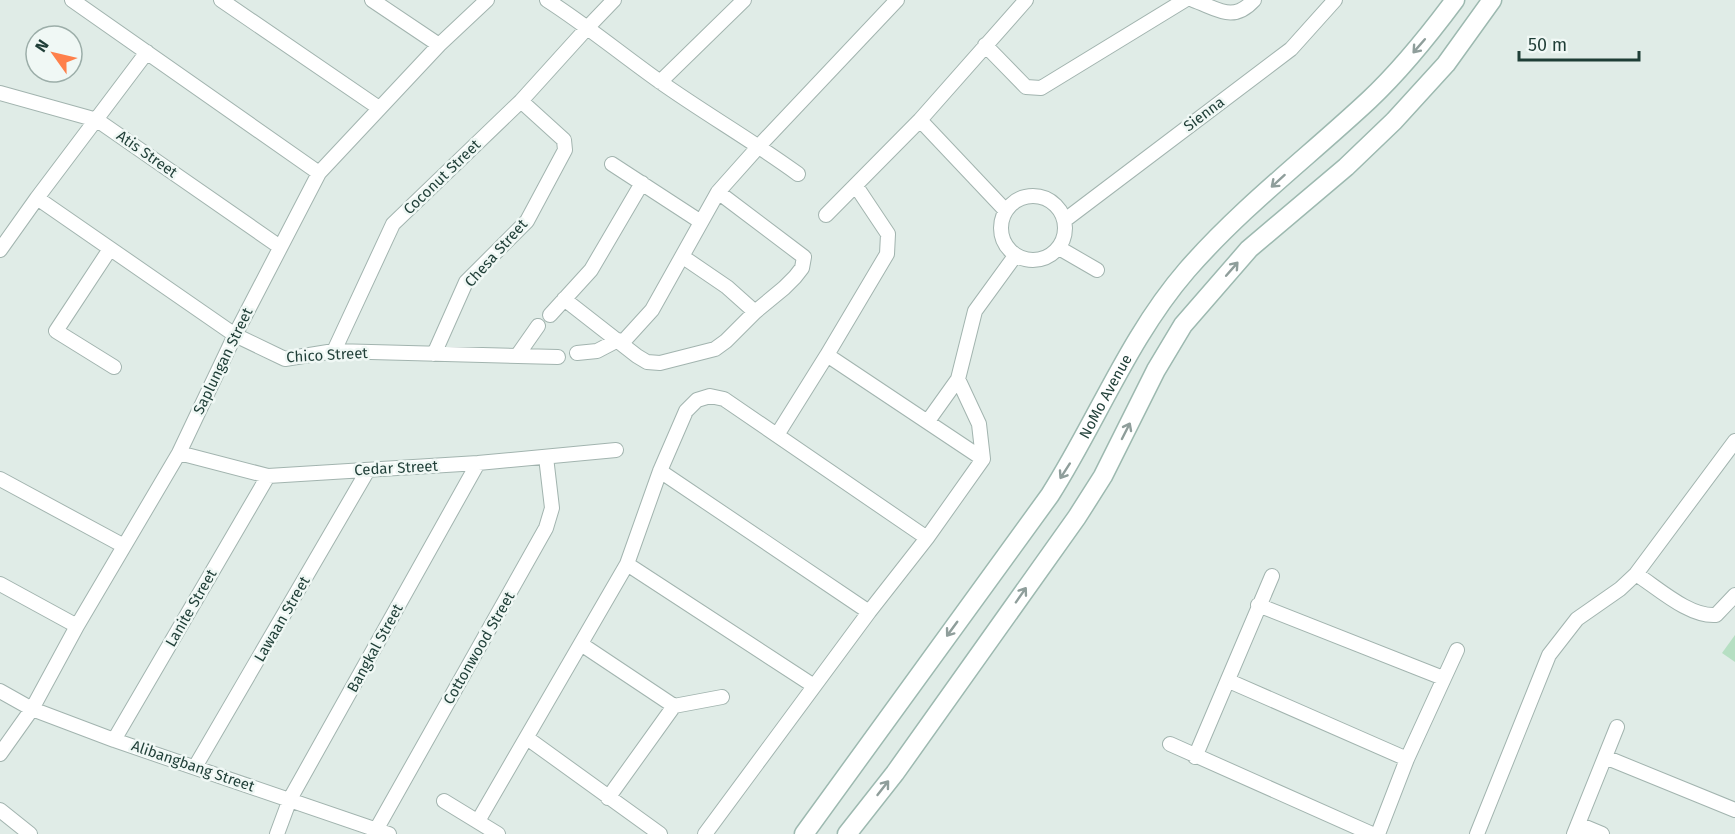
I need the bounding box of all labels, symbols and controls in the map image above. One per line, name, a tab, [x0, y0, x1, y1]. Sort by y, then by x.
north arrow	[24, 24, 84, 84]
scale bar	[1519, 24, 1639, 62]
text: 50 m	[1528, 34, 1567, 56]
text: N	[31, 36, 53, 56]
one-way arrow	[1412, 39, 1426, 54]
street label: Sienna	[1180, 93, 1228, 135]
street label: Atis Street	[113, 127, 181, 182]
street label: Coconut Street	[400, 135, 485, 218]
one-way arrow	[1271, 173, 1286, 187]
street label: Chesa Street	[461, 215, 531, 291]
one-way arrow	[1225, 262, 1239, 277]
street label: Saplungan Street	[189, 304, 257, 417]
street label: Chico Street	[286, 344, 369, 366]
street label: NoMo Avenue	[1075, 351, 1136, 442]
one-way arrow	[1120, 423, 1132, 441]
street label: Cedar Street	[354, 457, 439, 479]
one-way arrow	[1059, 462, 1071, 478]
street label: Lanite Street	[162, 566, 221, 650]
street label: Lawaan Street	[250, 573, 314, 665]
street label: Cottonwood Street	[439, 588, 519, 707]
one-way arrow	[1015, 588, 1027, 604]
street label: Bangkal Street	[343, 600, 407, 695]
one-way arrow	[946, 621, 958, 637]
street label: Alibangbang Street	[129, 737, 257, 796]
one-way arrow	[877, 780, 890, 796]

